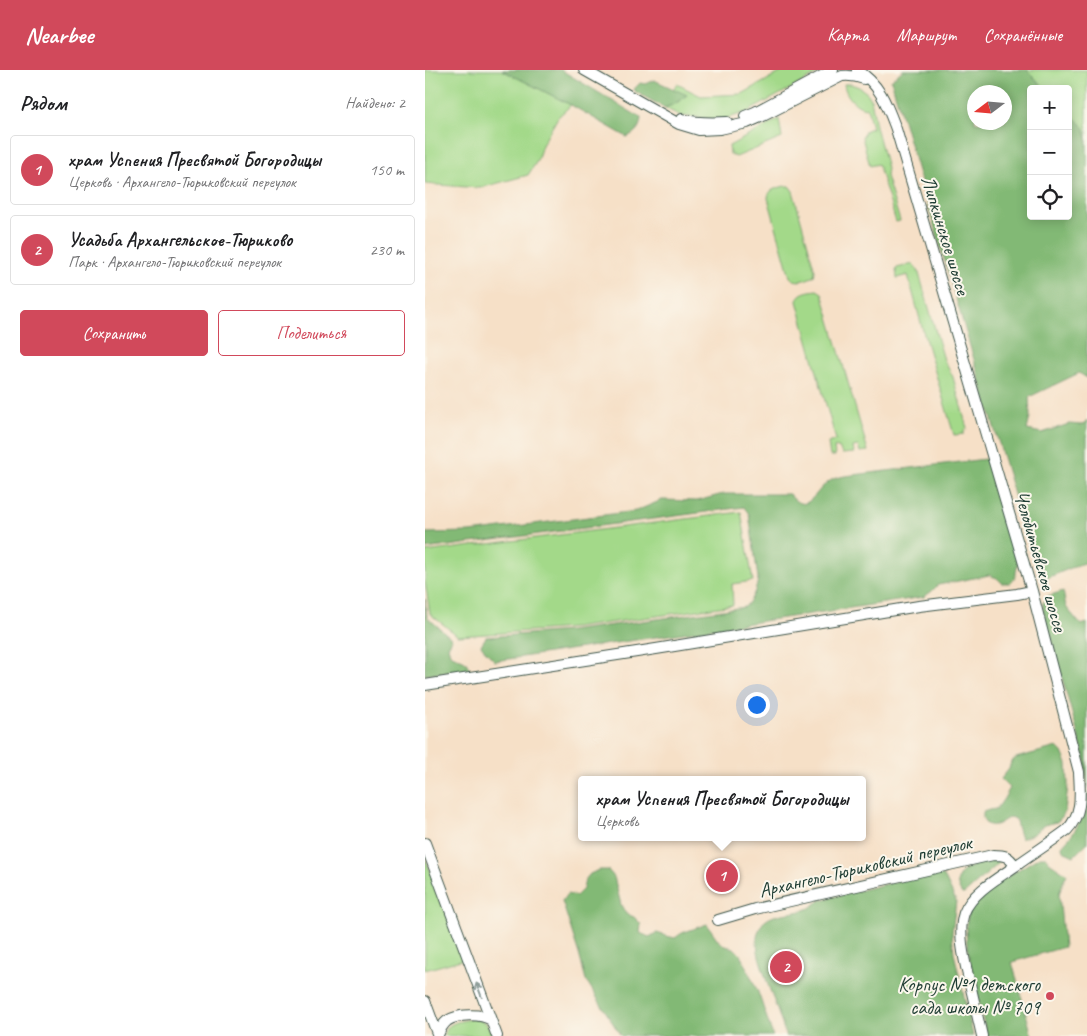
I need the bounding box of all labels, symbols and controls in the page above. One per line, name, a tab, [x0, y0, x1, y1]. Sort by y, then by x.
text: Nearbee	[25, 20, 93, 50]
text: Карта	[827, 24, 868, 46]
text: Маршрут	[896, 24, 956, 46]
text: Сохранённые	[984, 24, 1062, 46]
north arrow	[967, 85, 1012, 130]
map controls	[1027, 85, 1072, 220]
button: +	[1027, 85, 1072, 130]
text: Рядом	[20, 90, 67, 116]
text: Найдено: 2	[345, 93, 405, 113]
button: −	[1027, 130, 1072, 175]
text: храм Успения Пресвятой Богородицы	[68, 148, 321, 172]
text: 1	[33, 160, 41, 180]
text: 150 m	[370, 160, 404, 180]
text: Церковь · Архангело-Тюриковский переулок	[68, 172, 296, 192]
street label: Липкинское шоссе	[916, 173, 976, 299]
button: locate	[1027, 175, 1072, 220]
text: Усадьба Архангельское-Тюриково	[68, 228, 292, 252]
text: 2	[33, 240, 41, 260]
text: 230 m	[370, 240, 404, 260]
text: Парк · Архангело-Тюриковский переулок	[68, 252, 281, 272]
button: Сохранить	[20, 310, 208, 356]
button: Поделиться	[218, 310, 405, 356]
street label: Челобитьевское шоссе	[1008, 488, 1073, 636]
your location	[744, 692, 770, 718]
popup	[578, 776, 866, 841]
text: храм Успения Пресвятой Богородицы	[595, 787, 849, 811]
text: Церковь	[595, 811, 639, 831]
street label: Архангело-Тюриковский переулок	[757, 830, 975, 903]
pin: 1	[706, 857, 738, 895]
pin: 2	[770, 948, 802, 986]
place label: Корпус №1 детского сада школы № 709	[898, 972, 1042, 1020]
one-way arrow	[474, 983, 483, 999]
marker: Корпус №1 детского сада школы № 709	[1044, 990, 1056, 1002]

